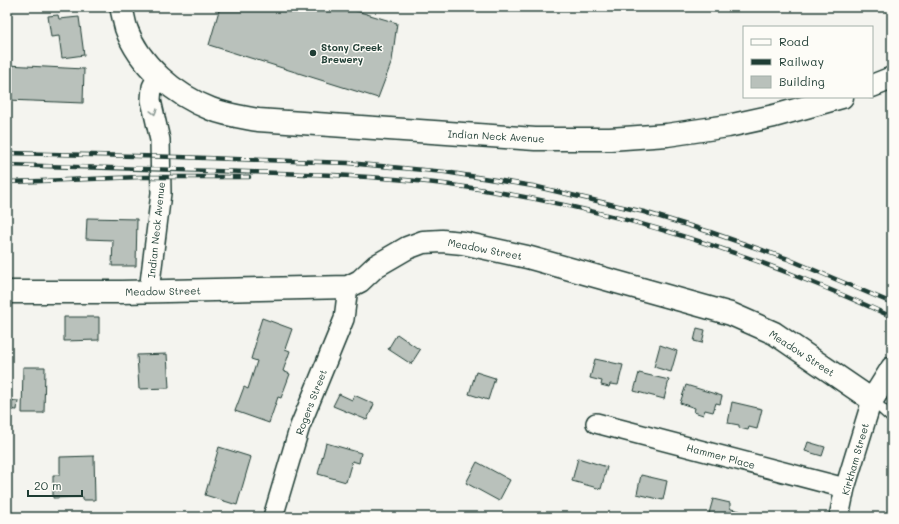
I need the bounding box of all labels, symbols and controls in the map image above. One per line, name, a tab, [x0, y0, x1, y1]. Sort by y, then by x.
legend	[743, 26, 873, 98]
text: Road	[779, 33, 809, 49]
place label: Stony Creek Brewery	[321, 40, 382, 66]
marker: Stony Creek Brewery	[308, 48, 318, 58]
text: Railway	[779, 53, 824, 69]
text: Building	[779, 73, 825, 89]
one-way arrow	[149, 108, 158, 115]
street label: Indian Neck Avenue	[447, 126, 545, 146]
street label: Indian Neck Avenue	[144, 181, 168, 279]
street label: Meadow Street	[447, 235, 523, 263]
street label: Meadow Street	[125, 283, 201, 299]
street label: Meadow Street	[767, 327, 837, 379]
street label: Rogers Street	[292, 367, 330, 437]
street label: Kirkham Street	[838, 421, 872, 497]
street label: Hammer Place	[685, 440, 757, 472]
scale bar	[28, 472, 82, 498]
text: 20 m	[34, 477, 62, 493]

